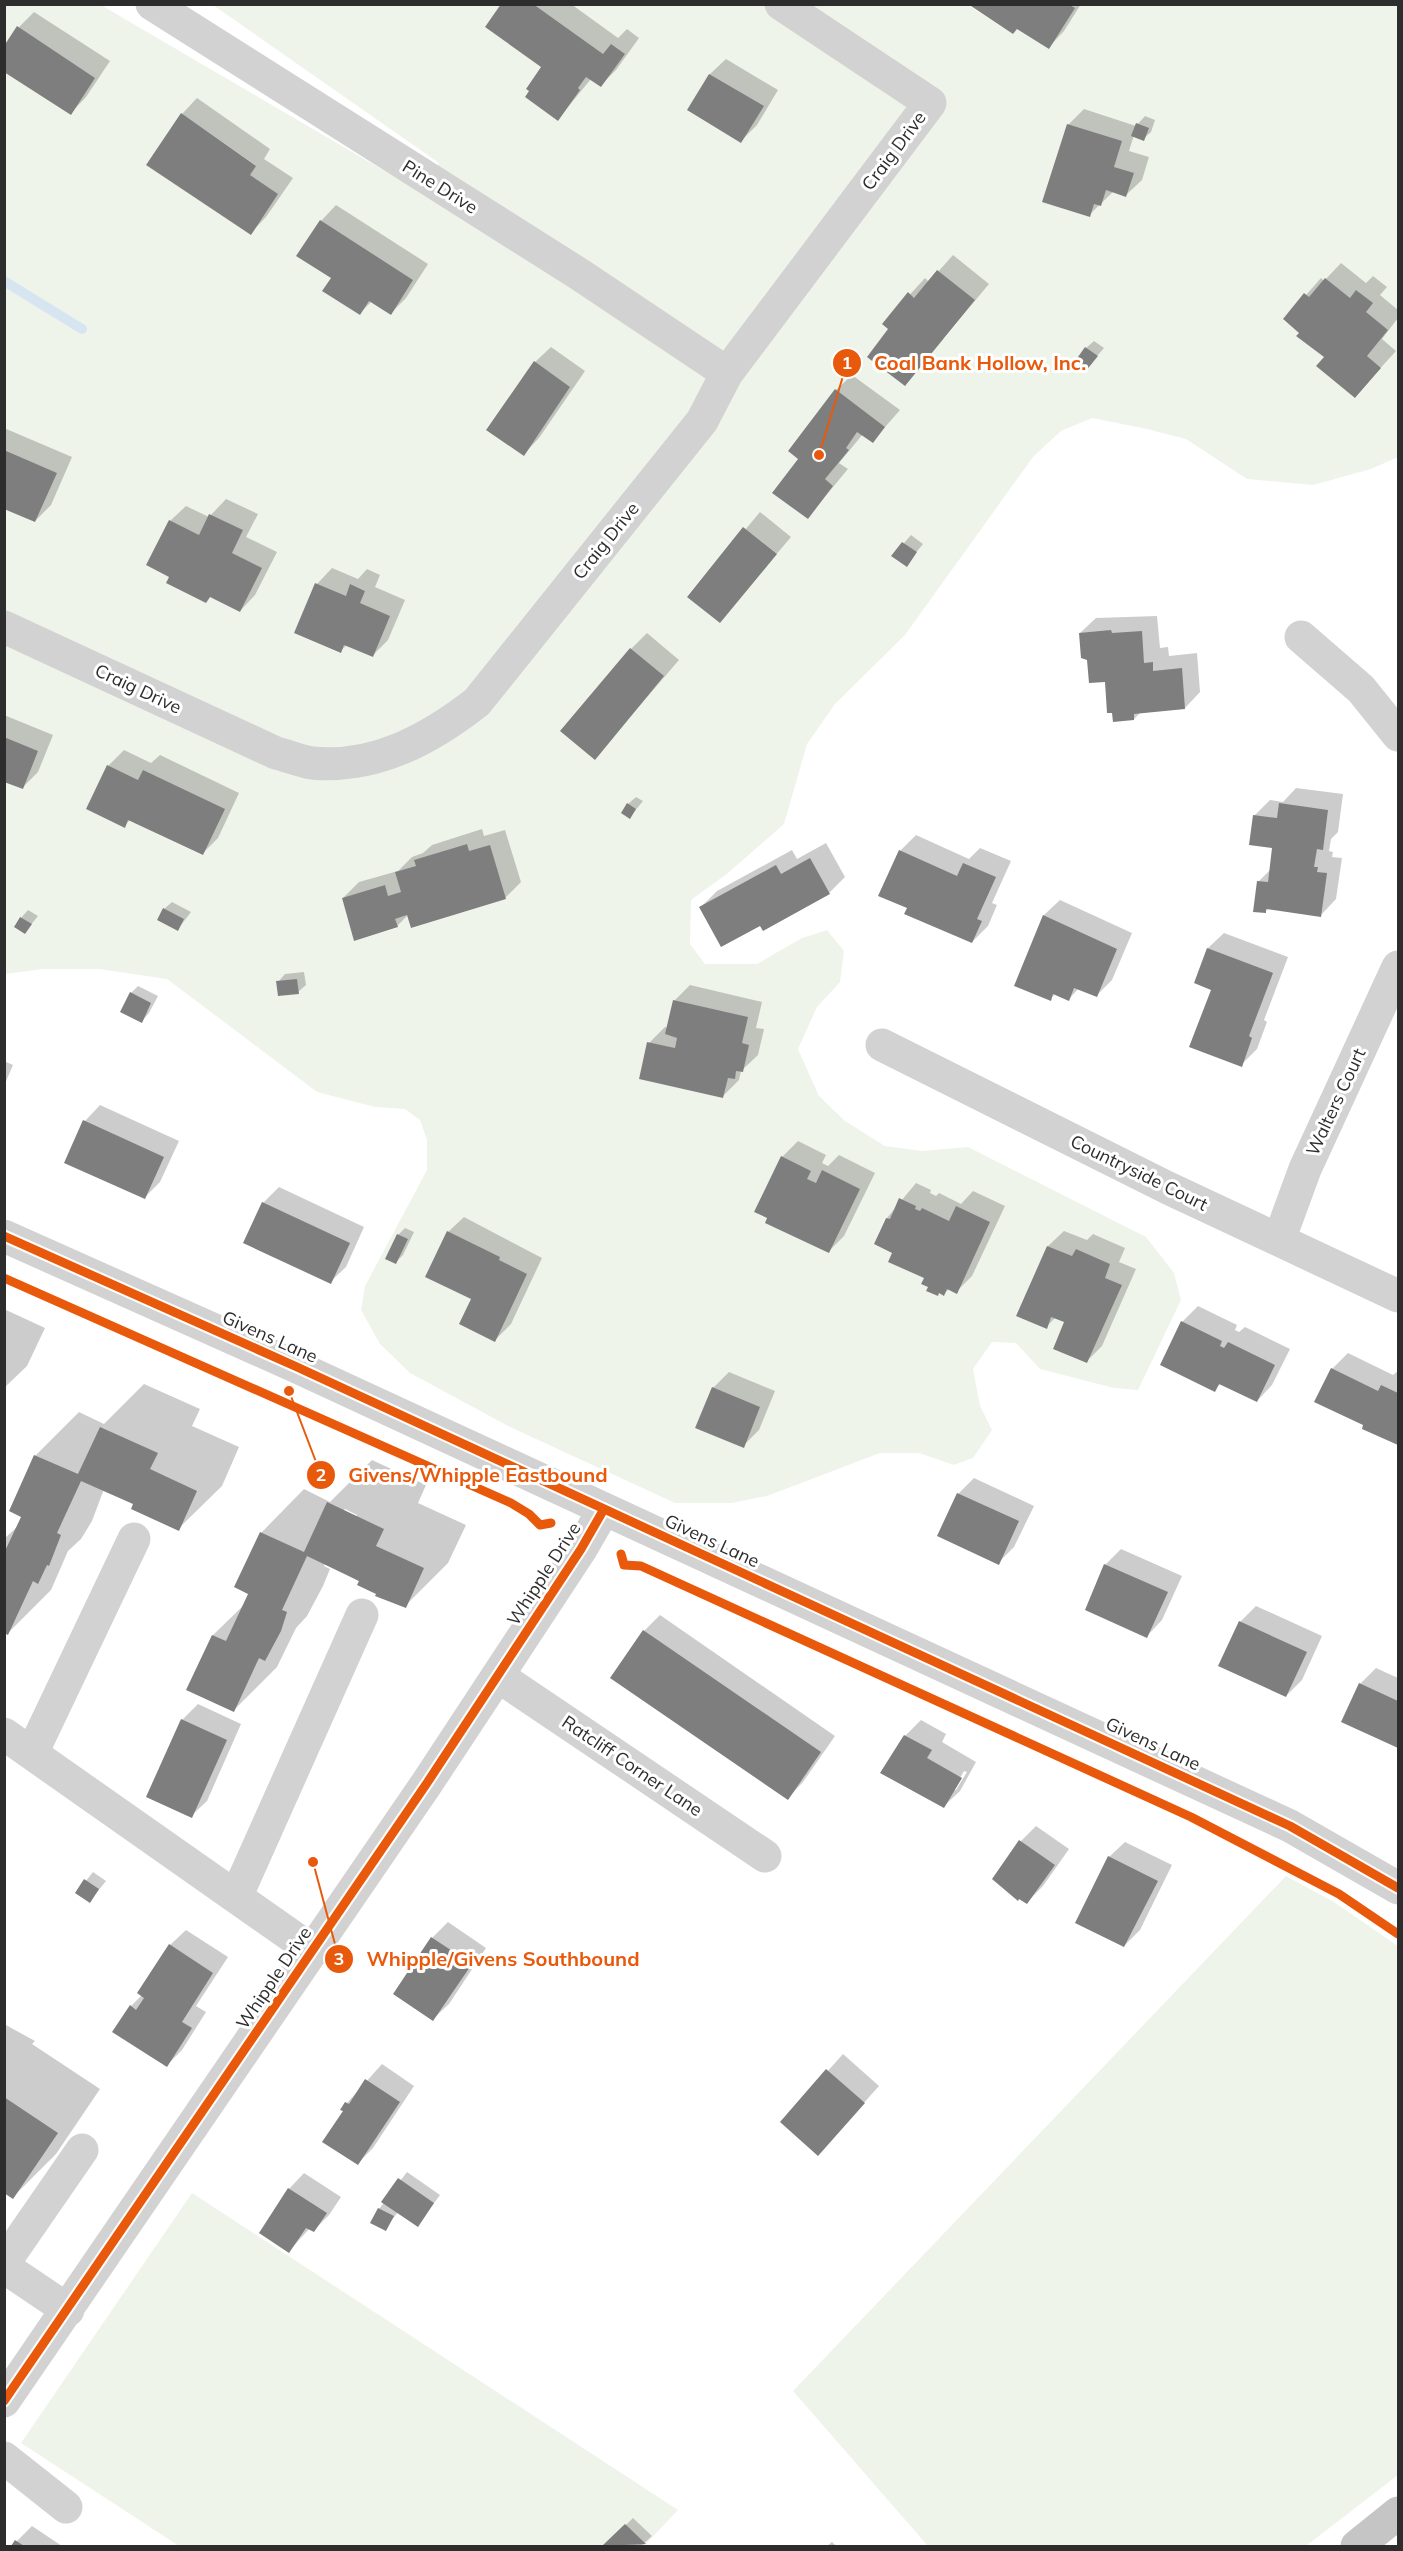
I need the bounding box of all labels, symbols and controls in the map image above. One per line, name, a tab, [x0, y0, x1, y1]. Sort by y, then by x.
street label: Craig Drive	[856, 107, 931, 195]
street label: Pine Drive	[398, 154, 482, 219]
callout: Coal Bank Hollow, Inc.	[832, 344, 1098, 382]
text: Coal Bank Hollow, Inc.	[874, 350, 1086, 375]
text: 1	[842, 351, 852, 374]
street label: Craig Drive	[567, 497, 644, 584]
street label: Craig Drive	[91, 658, 185, 719]
street label: Walters Court	[1301, 1044, 1370, 1159]
street label: Countryside Court	[1067, 1129, 1212, 1216]
street label: Givens Lane	[219, 1305, 321, 1368]
callout: Givens/Whipple Eastbound	[306, 1456, 620, 1494]
text: Givens/Whipple Eastbound	[348, 1462, 608, 1487]
text: 2	[316, 1463, 326, 1486]
street label: Givens Lane	[661, 1509, 763, 1572]
street label: Whipple Drive	[502, 1518, 586, 1630]
street label: Ratcliff Corner Lane	[558, 1710, 707, 1821]
street label: Givens Lane	[1102, 1712, 1204, 1775]
street label: Whipple Drive	[231, 1922, 316, 2033]
callout: Whipple/Givens Southbound	[324, 1940, 651, 1978]
text: Whipple/Givens Southbound	[366, 1946, 640, 1971]
text: 3	[334, 1947, 344, 1970]

